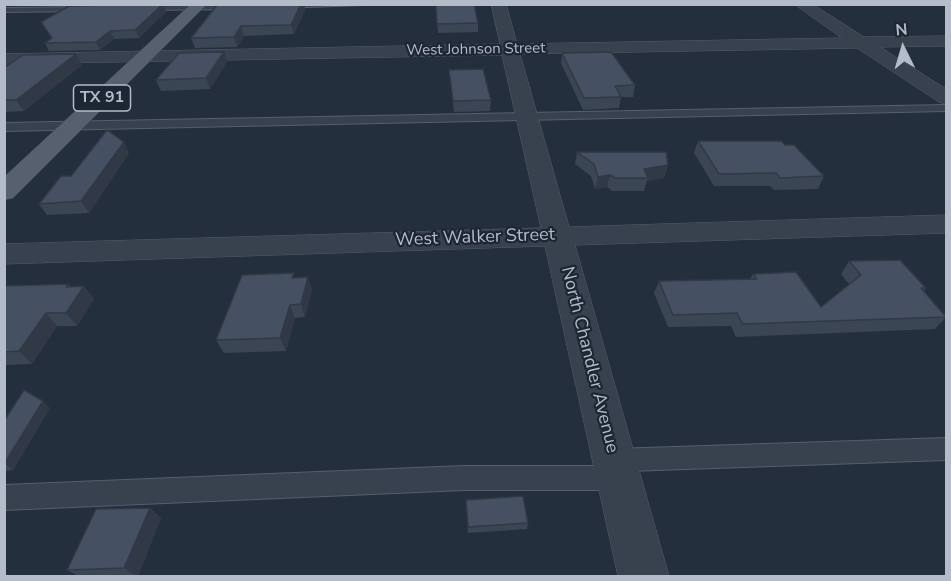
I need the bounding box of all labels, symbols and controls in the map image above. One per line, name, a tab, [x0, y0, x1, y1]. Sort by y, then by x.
north arrow	[873, 18, 933, 78]
text: N	[895, 19, 908, 42]
street label: West Johnson Street	[406, 40, 546, 60]
road number: TX 91	[74, 85, 130, 111]
street label: West Walker Street	[395, 224, 555, 252]
street label: North Chandler Avenue	[555, 265, 623, 455]

